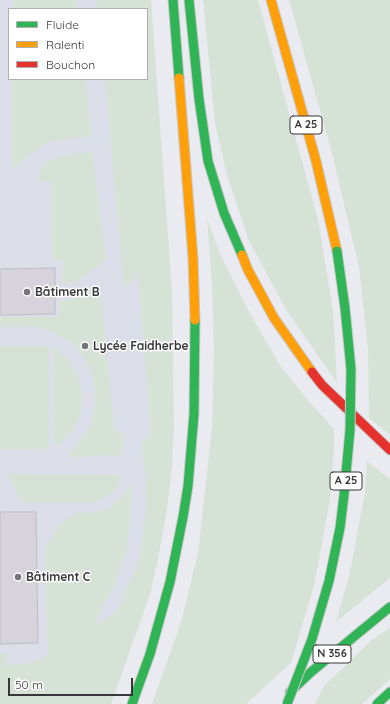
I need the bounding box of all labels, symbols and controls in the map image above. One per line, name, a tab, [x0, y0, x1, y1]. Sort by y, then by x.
legend	[8, 8, 148, 80]
text: Fluide	[46, 17, 79, 32]
text: Ralenti	[46, 37, 84, 52]
text: Bouchon	[46, 57, 95, 72]
road number: A 25	[290, 116, 322, 134]
place label: Bâtiment B	[35, 285, 100, 299]
marker: Bâtiment B	[22, 287, 32, 297]
place label: Lycée Faidherbe	[93, 339, 189, 353]
marker: Lycée Faidherbe	[80, 341, 90, 351]
road number: A 25	[330, 472, 362, 490]
place label: Bâtiment C	[26, 570, 90, 584]
marker: Bâtiment C	[13, 572, 23, 582]
road number: N 356	[313, 645, 351, 663]
scale bar	[10, 670, 135, 696]
text: 50 m	[15, 677, 43, 692]

